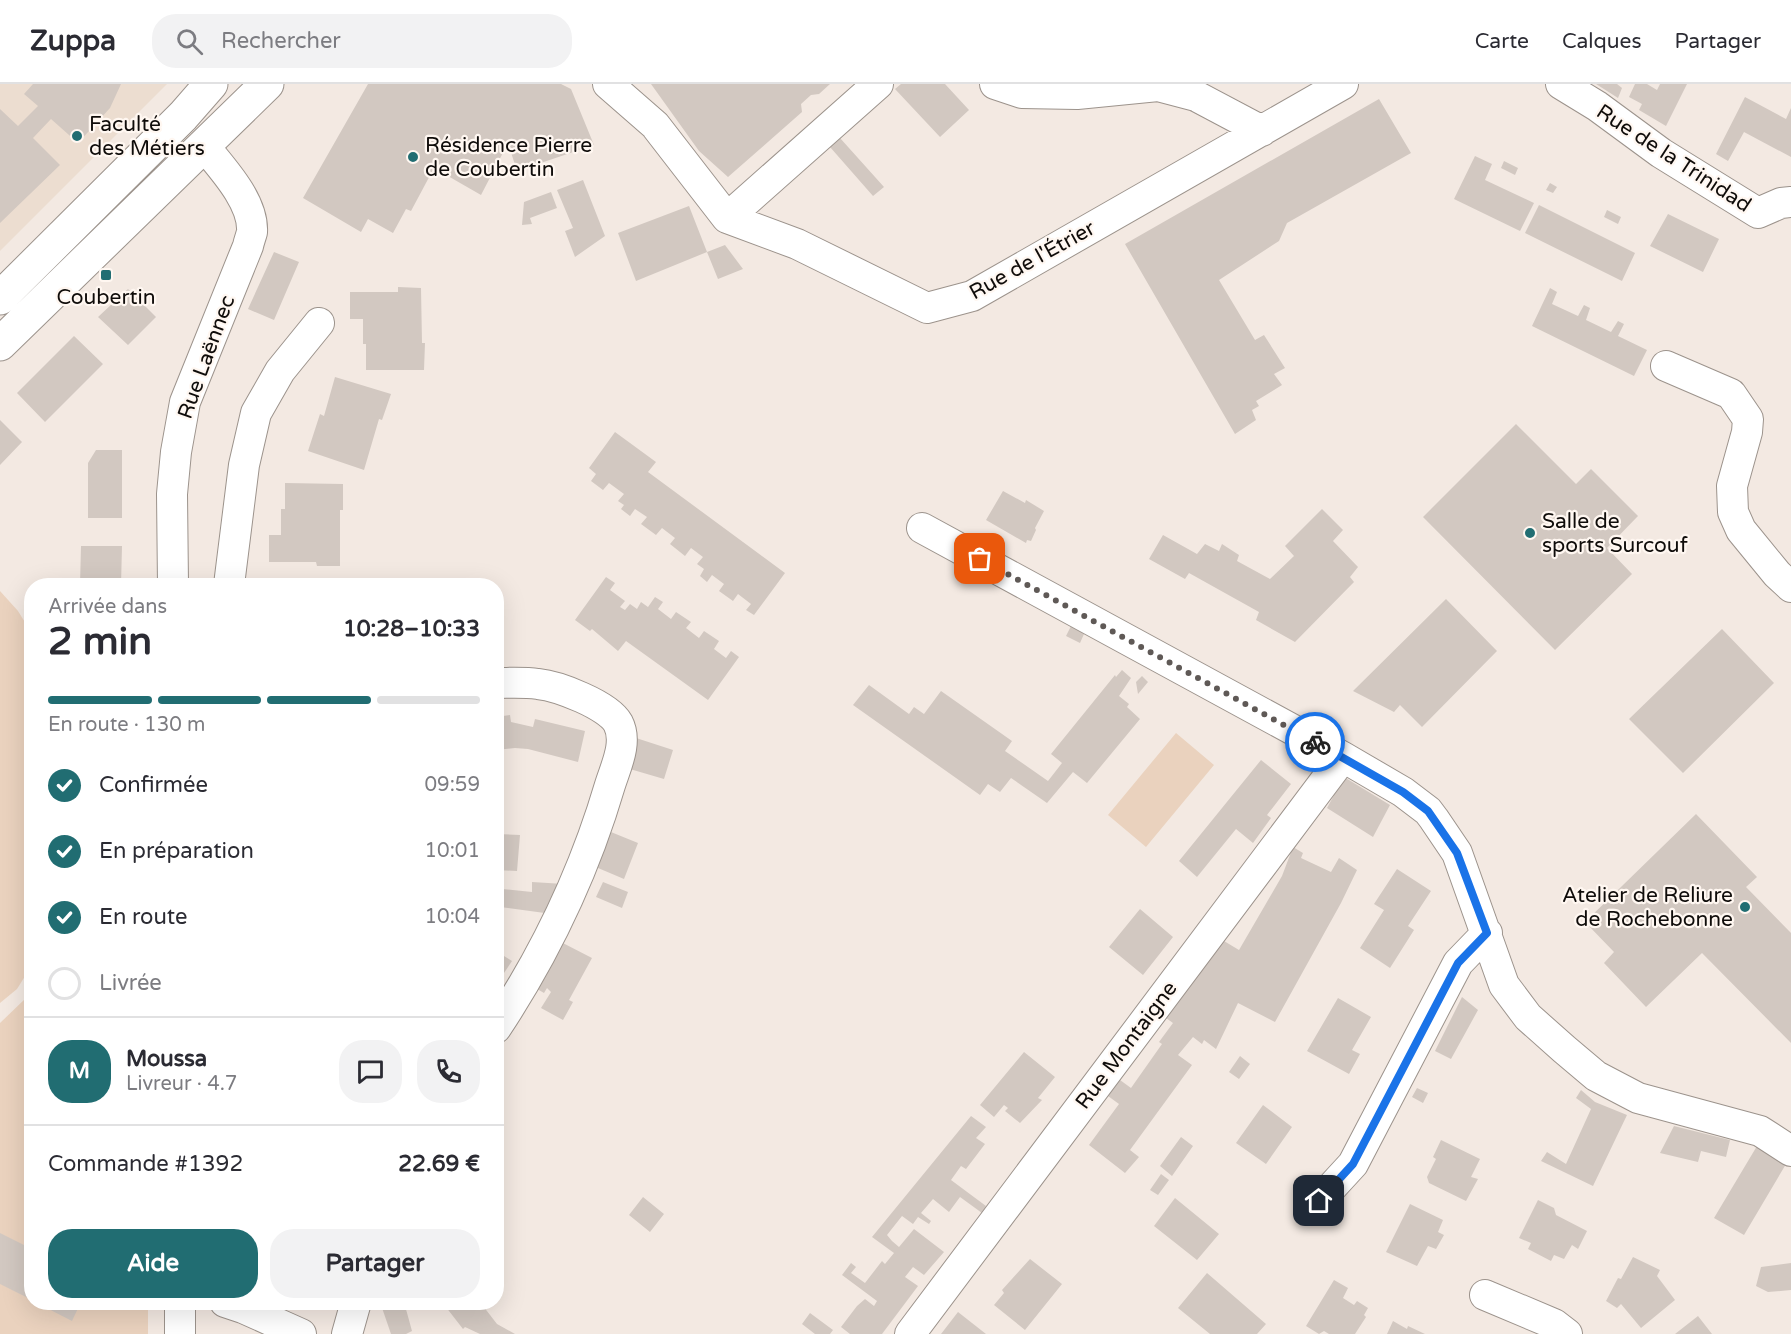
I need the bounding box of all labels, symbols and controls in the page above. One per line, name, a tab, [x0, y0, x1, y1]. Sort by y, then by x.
search box	[152, 14, 572, 68]
text: Zuppa	[30, 24, 116, 58]
icon: search	[173, 25, 206, 58]
text: Rechercher	[221, 28, 341, 54]
text: Carte	[1475, 29, 1529, 54]
text: Calques	[1562, 29, 1642, 54]
text: Partager	[1675, 29, 1761, 54]
street label: Rue de la Trinidad	[1592, 99, 1756, 218]
place label: Faculté des Métiers	[89, 112, 205, 161]
marker: Faculté des Métiers	[70, 129, 84, 143]
place label: Résidence Pierre de Coubertin	[425, 133, 592, 182]
marker: Résidence Pierre de Coubertin	[406, 150, 420, 164]
street label: Rue de l'Étrier	[965, 216, 1099, 305]
marker: Coubertin	[99, 268, 113, 282]
place label: Coubertin	[56, 285, 156, 310]
street label: Rue Laënnec	[173, 292, 240, 422]
place label: Salle de sports Surcouf	[1542, 509, 1688, 558]
marker: Salle de sports Surcouf	[1523, 526, 1537, 540]
pin	[954, 533, 1005, 584]
icon: bag	[963, 542, 996, 575]
text: Arrivée dans	[48, 595, 167, 619]
text: 10:28–10:33	[343, 616, 480, 642]
text: 2 min	[48, 618, 152, 665]
courier	[1285, 712, 1345, 772]
text: En route · 130 m	[48, 713, 205, 737]
icon: bike	[1299, 726, 1332, 759]
icon: check	[48, 769, 81, 802]
text: Confirmée	[99, 772, 208, 798]
text: 09:59	[425, 773, 480, 797]
icon: check	[48, 835, 81, 868]
text: En préparation	[99, 838, 254, 864]
text: 10:01	[425, 839, 480, 863]
place label: Atelier de Reliure de Rochebonne	[1562, 883, 1733, 932]
marker: Atelier de Reliure de Rochebonne	[1738, 900, 1752, 914]
icon: check	[48, 901, 81, 934]
text: En route	[99, 904, 188, 930]
text: 10:04	[425, 905, 480, 929]
text: Livrée	[99, 970, 162, 996]
street label: Rue Montaigne	[1070, 976, 1183, 1114]
button: chat	[339, 1040, 402, 1103]
button: phone	[417, 1040, 480, 1103]
text: Moussa	[126, 1046, 207, 1072]
text: M	[69, 1058, 90, 1084]
text: Livreur · 4.7	[126, 1072, 237, 1096]
text: Commande #1392	[48, 1151, 243, 1177]
text: 22.69 €	[398, 1151, 480, 1177]
pin	[1293, 1175, 1344, 1226]
icon: home	[1302, 1184, 1335, 1217]
button: Aide	[48, 1229, 258, 1298]
button: Partager	[270, 1229, 480, 1298]

